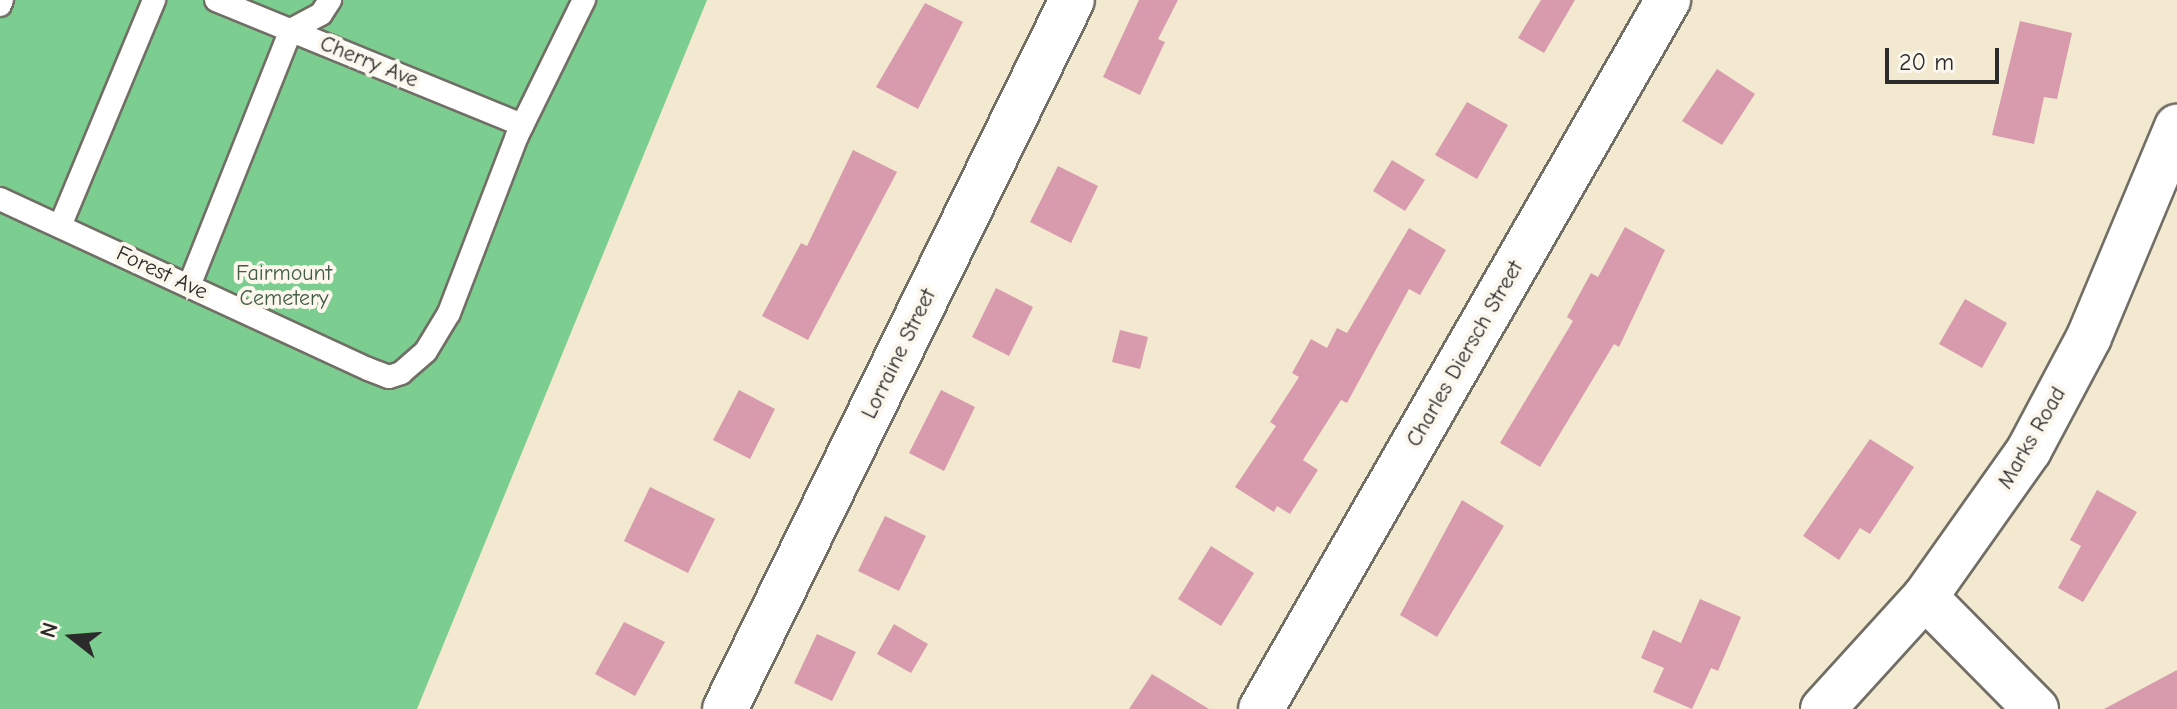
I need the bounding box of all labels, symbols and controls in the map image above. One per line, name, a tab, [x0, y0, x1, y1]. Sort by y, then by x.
street label: Cherry Ave	[316, 30, 422, 94]
scale bar	[1889, 32, 2003, 82]
text: 20 m	[1899, 48, 1954, 76]
street label: Forest Ave	[112, 240, 212, 306]
street label: Charles Diersch Street	[1401, 256, 1529, 452]
park label: Fairmount Cemetery	[236, 260, 332, 312]
street label: Lorraine Street	[856, 285, 942, 423]
street label: Marks Road	[1992, 382, 2072, 494]
north arrow	[32, 597, 112, 677]
text: N	[35, 619, 64, 641]

